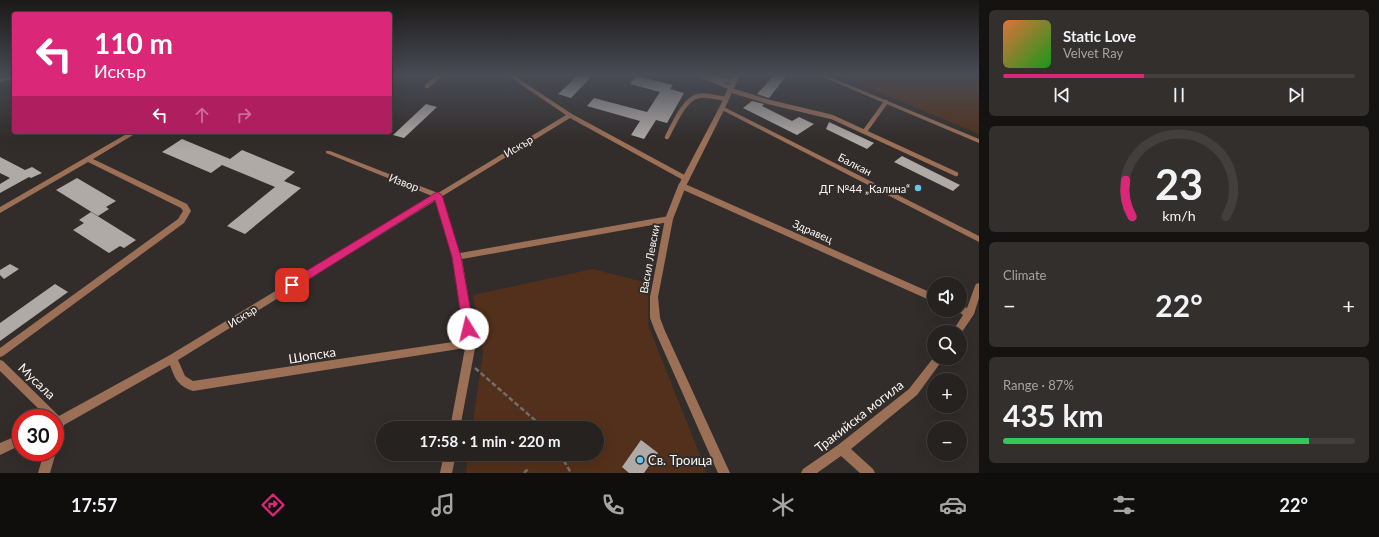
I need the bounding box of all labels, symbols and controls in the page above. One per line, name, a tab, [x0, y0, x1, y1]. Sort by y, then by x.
text: 110 m	[94, 26, 173, 60]
text: Static Love	[1063, 27, 1136, 45]
icon: left	[28, 28, 80, 80]
text: Velvet Ray	[1063, 45, 1123, 61]
text: Искър	[94, 60, 146, 82]
icon: previous	[1051, 84, 1073, 106]
icon: pause	[1168, 84, 1190, 106]
icon: next	[1285, 84, 1307, 106]
icon: left	[149, 104, 171, 126]
icon: ahead	[191, 104, 213, 126]
icon: right	[233, 104, 255, 126]
street label: Искър	[501, 132, 535, 160]
street label: Балкан	[836, 150, 874, 178]
text: 23	[1155, 158, 1203, 208]
street label: Извор	[387, 170, 421, 194]
place label: ДГ №44 „Калина“	[819, 182, 910, 195]
marker: ДГ №44 „Калина“	[913, 183, 923, 193]
text: km/h	[1162, 206, 1196, 223]
street label: Здравец	[791, 216, 835, 246]
street label: Васил Левски	[637, 224, 661, 294]
text: Climate	[1003, 267, 1046, 283]
pin	[275, 268, 309, 302]
icon: arrive	[281, 274, 303, 296]
map controls	[927, 277, 967, 461]
button: sound	[927, 277, 967, 317]
text: 22°	[1155, 287, 1203, 323]
text: −	[1003, 292, 1016, 319]
text: +	[1342, 292, 1355, 319]
street label: Искър	[225, 302, 259, 330]
position arrow	[447, 308, 489, 350]
button: search	[927, 325, 967, 365]
street label: Шопска	[287, 343, 337, 367]
street label: Мусала	[15, 360, 59, 402]
button: +	[927, 373, 967, 413]
street label: Тракийска могила	[812, 376, 906, 456]
text: Range · 87%	[1003, 377, 1074, 393]
text: 435 km	[1003, 397, 1104, 433]
speed limit sign: 30	[12, 409, 64, 461]
button: −	[927, 421, 967, 461]
text: 17:58 · 1 min · 220 m	[420, 432, 560, 450]
place label: Св. Троица	[648, 452, 712, 468]
marker: Св. Троица	[635, 455, 645, 465]
icon: directions	[259, 491, 287, 519]
icon: music	[429, 491, 457, 519]
icon: phone	[599, 491, 627, 519]
icon: climate	[769, 491, 797, 519]
icon: car	[939, 491, 967, 519]
icon: filters	[1110, 491, 1138, 519]
text: 17:57	[71, 494, 117, 516]
text: 22°	[1280, 494, 1308, 516]

